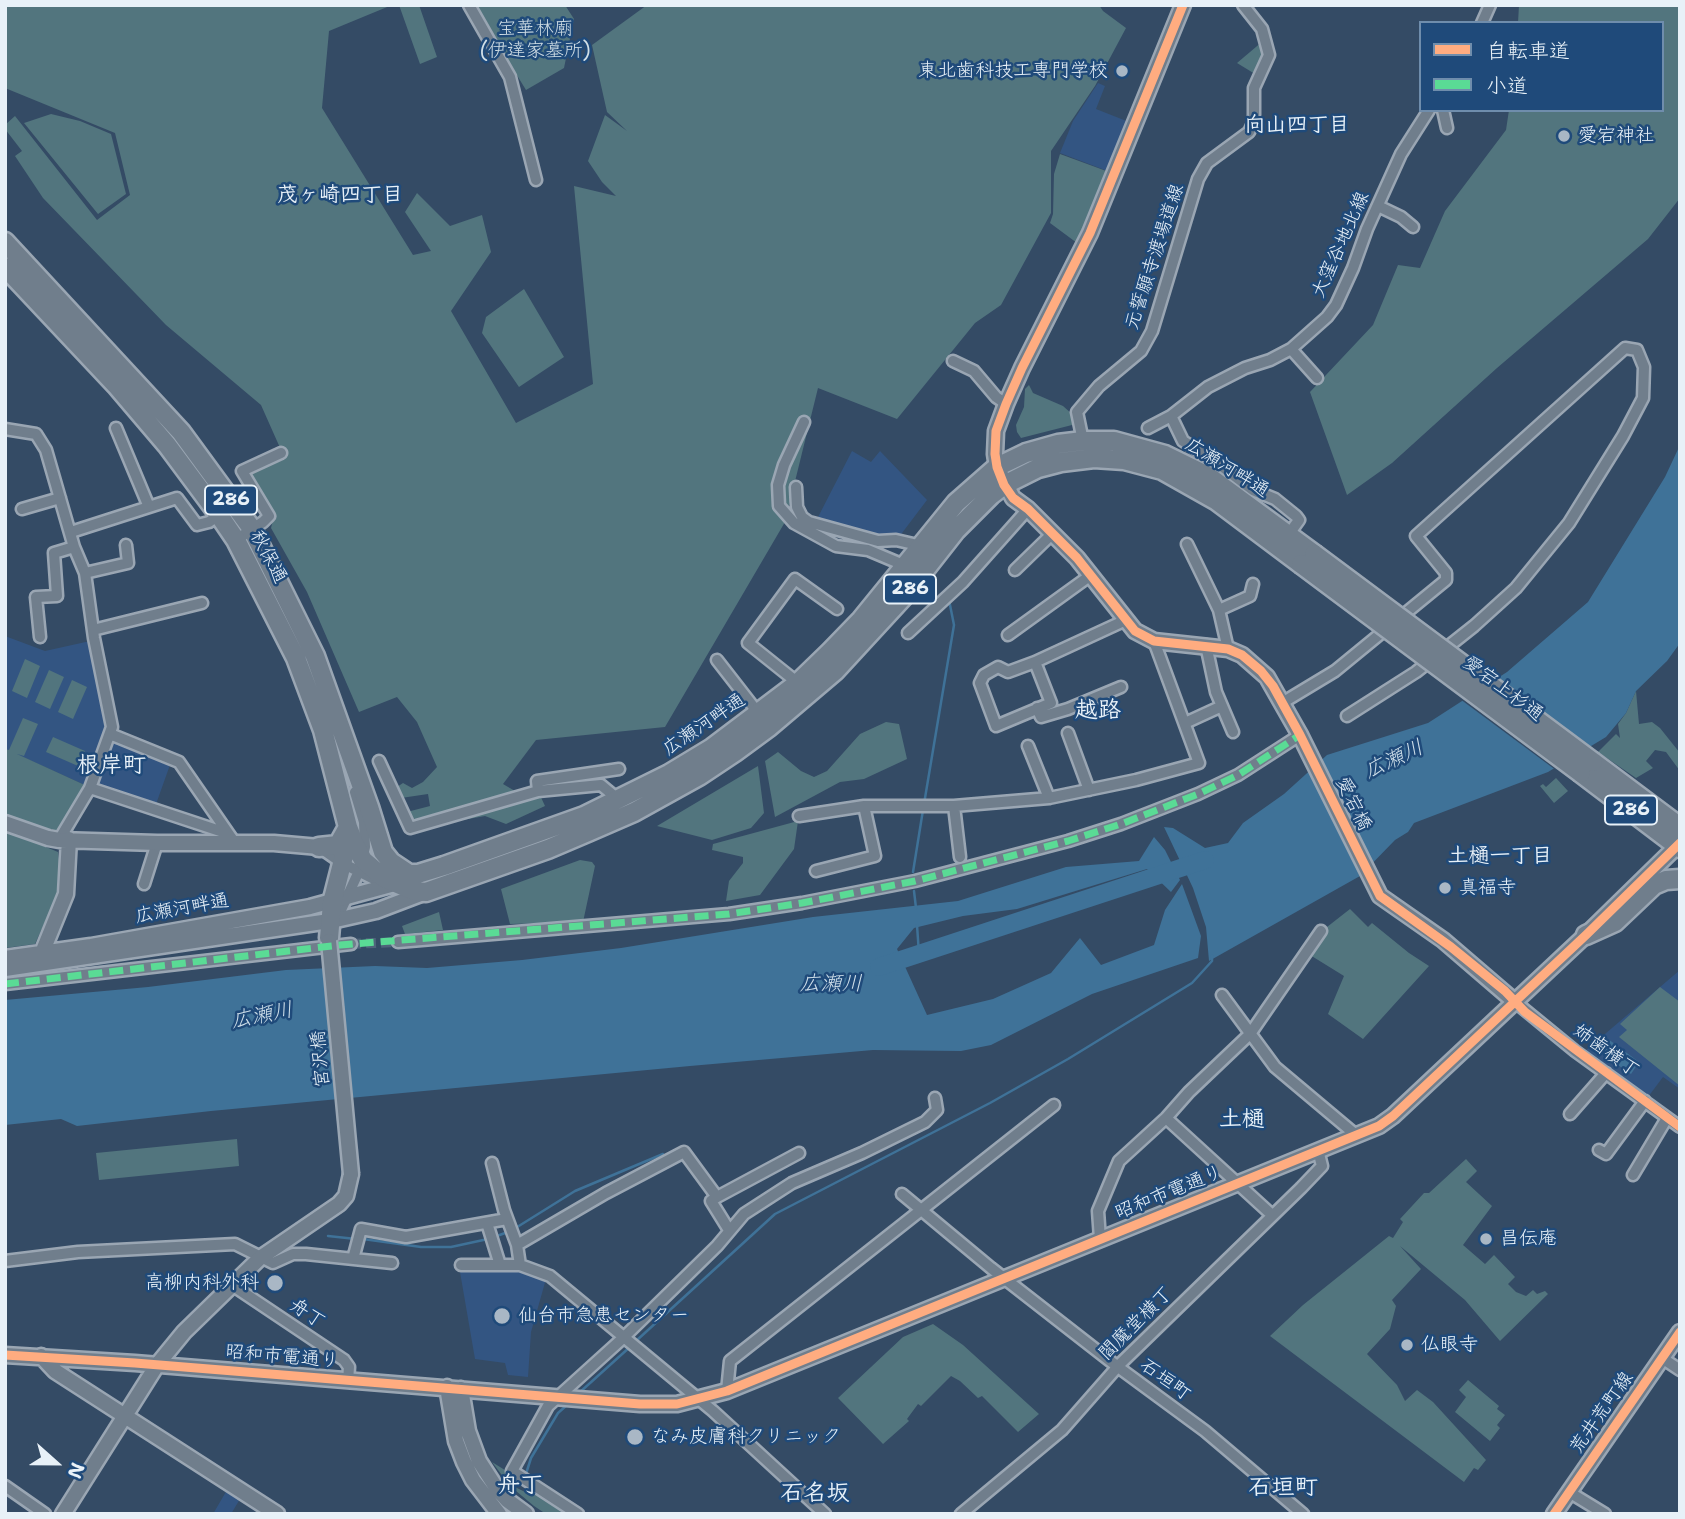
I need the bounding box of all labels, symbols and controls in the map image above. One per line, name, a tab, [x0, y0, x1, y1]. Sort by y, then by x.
park label: 宝華林廟 (伊達家墓所)	[479, 18, 591, 62]
legend	[1419, 21, 1664, 112]
text: 自転車道	[1486, 37, 1570, 65]
place label: 東北歯科技工専門学校	[918, 60, 1108, 82]
marker: 東北歯科技工専門学校	[1114, 63, 1130, 79]
text: 小道	[1486, 72, 1528, 100]
district label: 向山四丁目	[1245, 113, 1349, 139]
place label: 愛宕神社	[1578, 125, 1654, 147]
marker: 愛宕神社	[1556, 128, 1572, 144]
street label: 元誓願寺渡場道線	[1121, 181, 1189, 333]
district label: 茂ヶ崎四丁目	[277, 183, 403, 209]
street label: 大窪谷地北線	[1307, 188, 1375, 302]
street label: 広瀬河畔通	[1181, 433, 1273, 503]
road number: 286	[205, 486, 257, 514]
street label: 秋保通	[245, 526, 291, 588]
road number: 286	[884, 574, 936, 604]
street label: 愛宕上杉通	[1458, 651, 1548, 727]
street label: 広瀬河畔通	[658, 689, 750, 761]
district label: 越路	[1075, 697, 1121, 725]
water label: 広瀬川	[1360, 735, 1428, 785]
district label: 根岸町	[77, 752, 145, 780]
street label: 愛宕橋	[1330, 773, 1376, 835]
road number: 286	[1605, 796, 1657, 824]
district label: 土樋一丁目	[1448, 844, 1552, 870]
place label: 真福寺	[1459, 877, 1516, 899]
marker: 真福寺	[1437, 880, 1453, 896]
street label: 広瀬河畔通	[133, 890, 231, 928]
water label: 広瀬川	[800, 972, 862, 998]
water label: 広瀬川	[229, 998, 295, 1034]
street label: 姉歯横丁	[1569, 1019, 1643, 1083]
street label: 宮沢橋	[307, 1030, 335, 1088]
district label: 土樋	[1219, 1106, 1265, 1134]
street label: 昭和市電通り	[1112, 1161, 1226, 1225]
place label: 昌伝庵	[1500, 1228, 1557, 1250]
marker: 昌伝庵	[1478, 1231, 1494, 1247]
place label: 高柳内科外科	[145, 1272, 259, 1294]
marker: 高柳内科外科	[265, 1273, 285, 1293]
street label: 閻魔堂横丁	[1094, 1282, 1178, 1366]
street label: 舟丁	[285, 1294, 329, 1334]
place label: 仙台市急患センター	[518, 1305, 689, 1327]
marker: 仙台市急患センター	[492, 1306, 512, 1326]
place label: 仏眼寺	[1421, 1334, 1478, 1356]
marker: 仏眼寺	[1399, 1337, 1415, 1353]
street label: 昭和市電通り	[224, 1341, 340, 1373]
street label: 石垣町	[1135, 1354, 1195, 1406]
street label: 荒井荒町線	[1565, 1368, 1639, 1458]
place label: なみ皮膚科クリニック	[651, 1426, 841, 1448]
marker: なみ皮膚科クリニック	[625, 1427, 645, 1447]
north arrow	[21, 1428, 91, 1498]
text: N	[62, 1459, 90, 1482]
district label: 舟丁	[497, 1472, 543, 1500]
district label: 石垣町	[1249, 1474, 1317, 1502]
district label: 石名坂	[781, 1480, 849, 1508]

